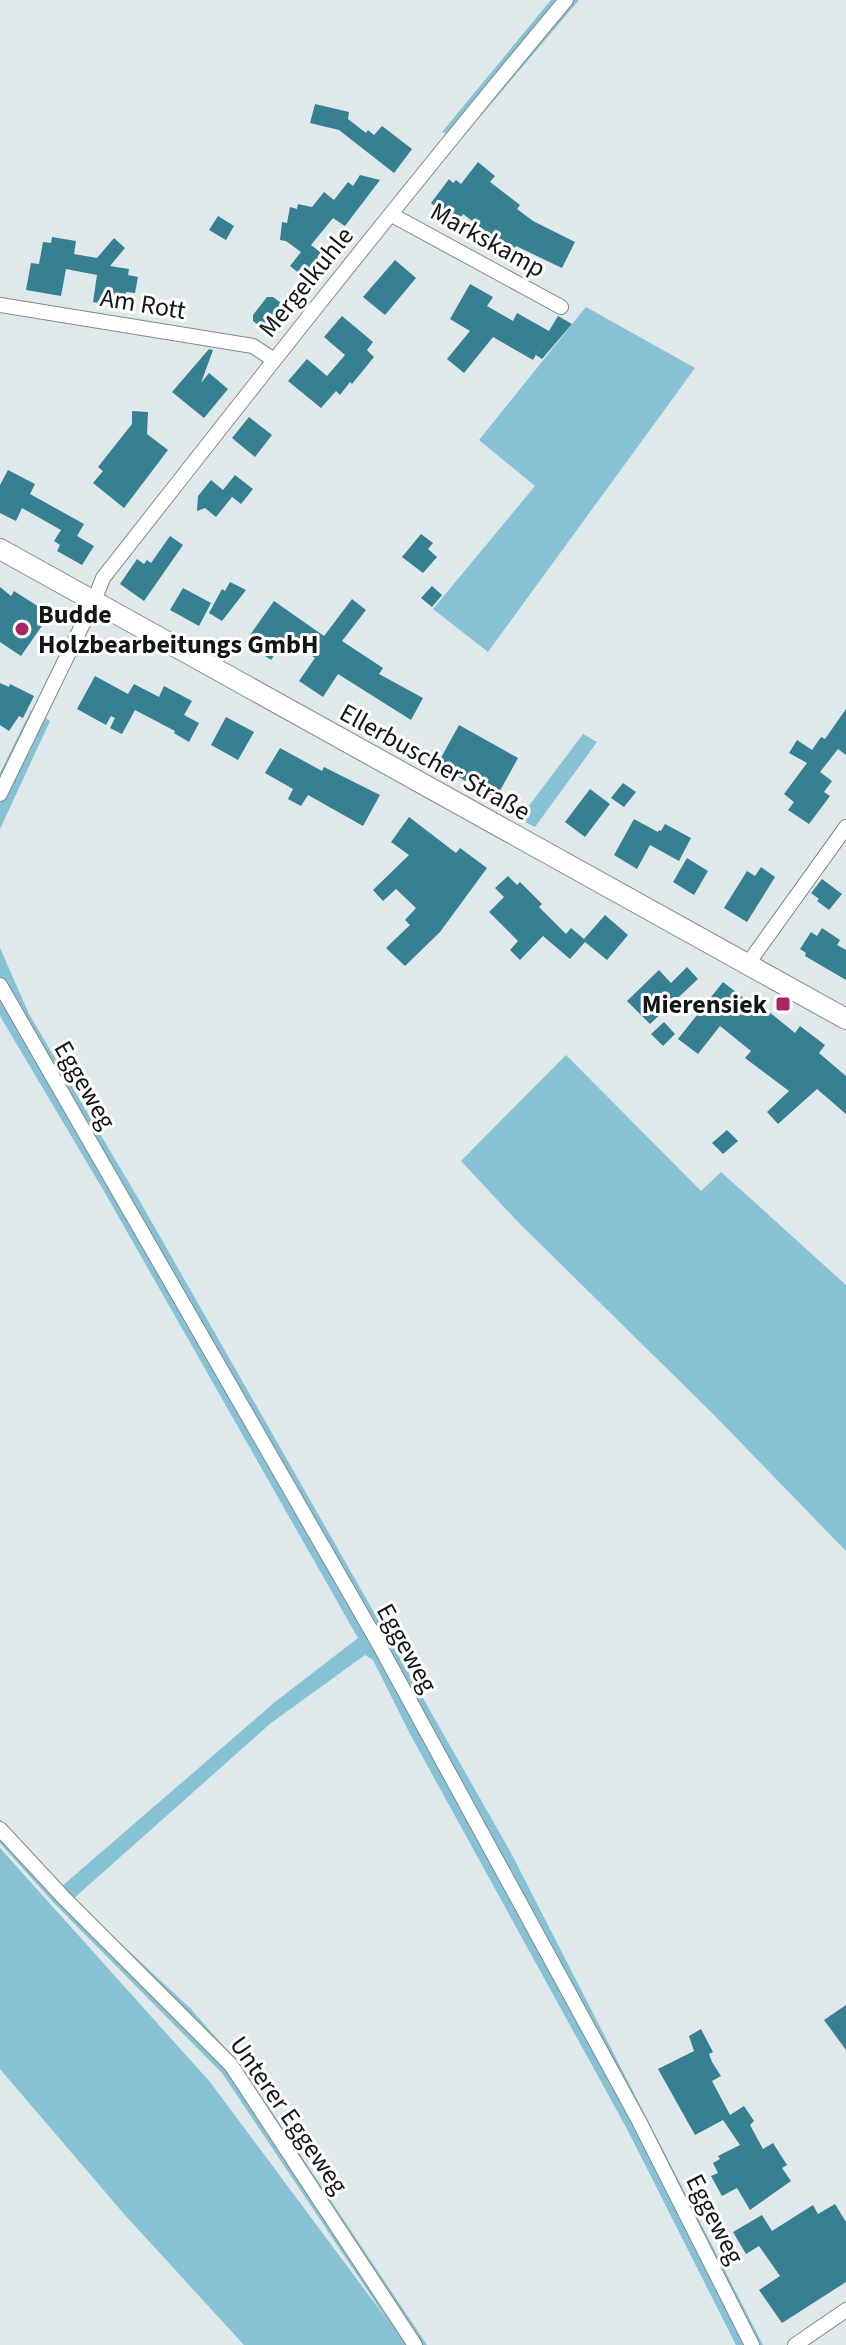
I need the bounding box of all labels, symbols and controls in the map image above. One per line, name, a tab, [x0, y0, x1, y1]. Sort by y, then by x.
street label: Markskamp	[424, 193, 552, 287]
street label: Mergelkuhle	[250, 219, 362, 345]
street label: Am Rott	[98, 279, 189, 329]
place label: Budde Holzbearbeitungs GmbH	[38, 596, 319, 663]
marker: Budde Holzbearbeitungs GmbH	[13, 620, 31, 638]
street label: Ellerbuscher Straße	[333, 694, 537, 830]
place label: Mierensiek	[642, 986, 768, 1023]
marker: Mierensiek	[774, 995, 792, 1013]
street label: Eggeweg	[45, 1034, 125, 1136]
street label: Eggeweg	[367, 1597, 447, 1699]
street label: Unterer Eggeweg	[221, 2029, 357, 2201]
street label: Eggeweg	[677, 2167, 753, 2271]

